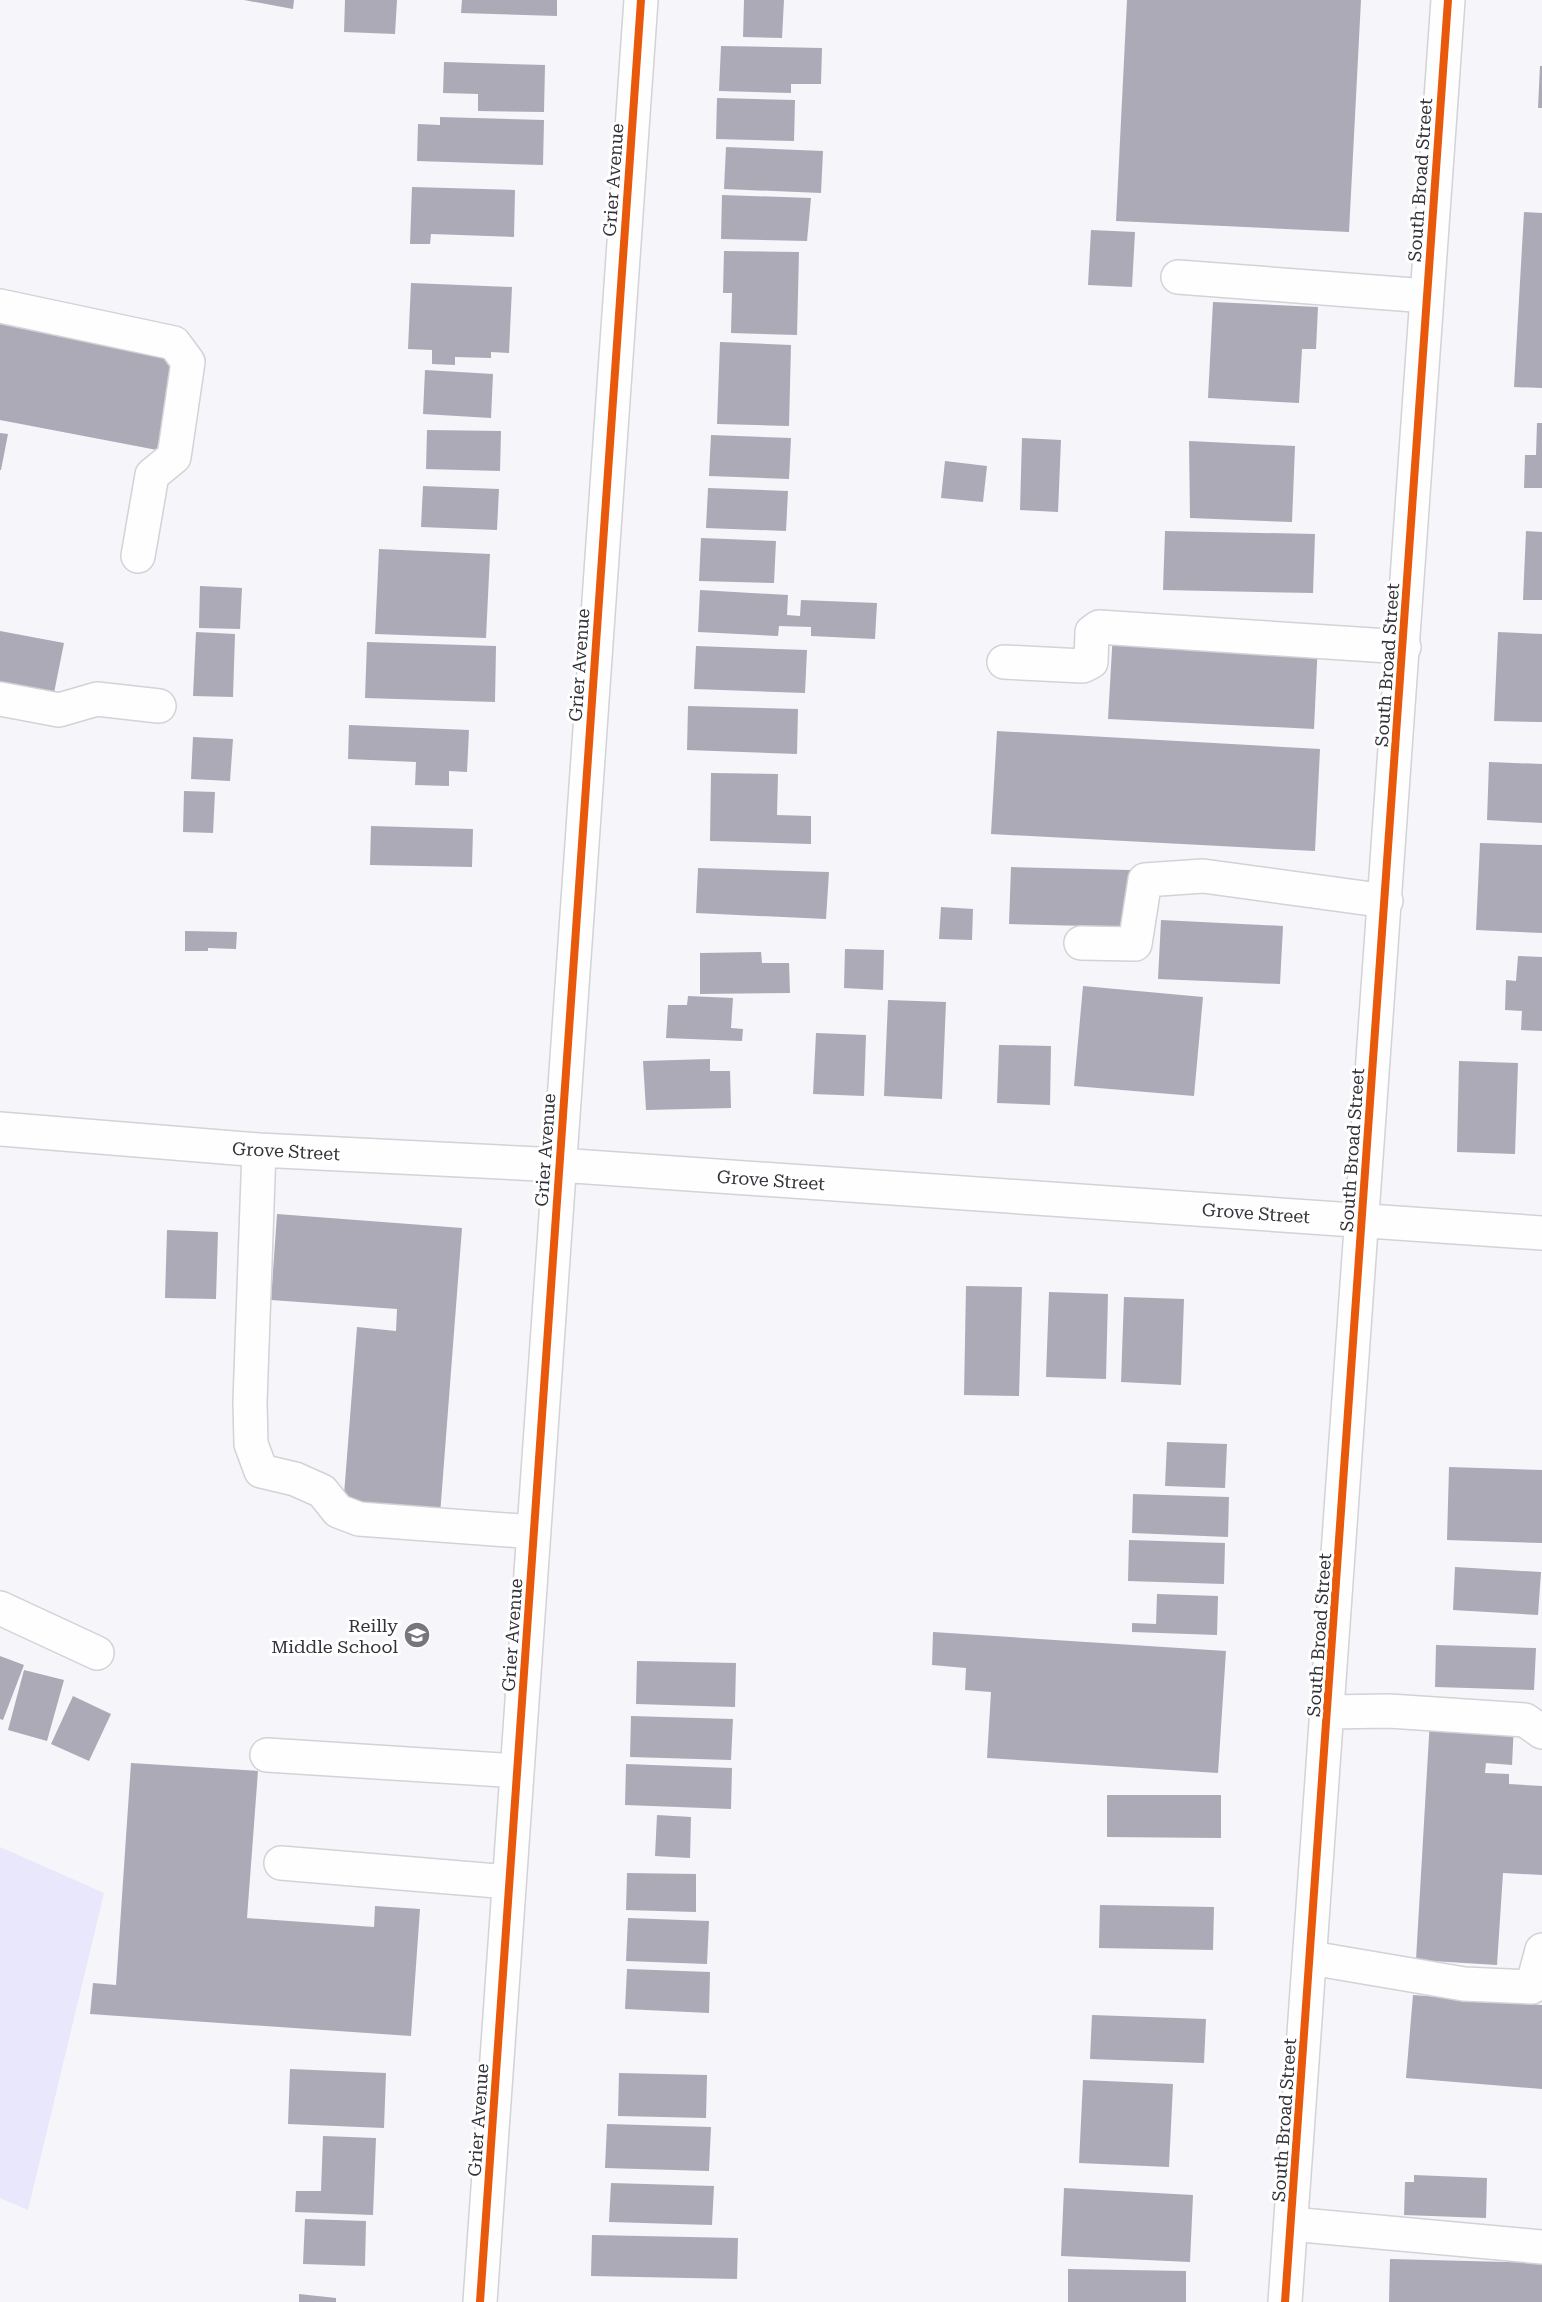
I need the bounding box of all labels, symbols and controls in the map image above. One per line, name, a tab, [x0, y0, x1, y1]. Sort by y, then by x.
street label: South Broad Street	[1404, 97, 1436, 263]
street label: Grier Avenue	[599, 122, 627, 237]
street label: South Broad Street	[1371, 582, 1403, 748]
street label: Grier Avenue	[565, 607, 593, 722]
street label: South Broad Street	[1336, 1067, 1368, 1233]
street label: Grier Avenue	[531, 1092, 559, 1207]
street label: Grove Street	[231, 1138, 341, 1164]
street label: Grove Street	[716, 1166, 826, 1194]
street label: Grove Street	[1201, 1199, 1311, 1227]
street label: South Broad Street	[1303, 1552, 1335, 1718]
street label: Grier Avenue	[498, 1577, 526, 1692]
place label: Reilly Middle School	[271, 1615, 398, 1657]
school or university icon: Reilly Middle School	[402, 1620, 432, 1650]
street label: South Broad Street	[1268, 2037, 1300, 2203]
street label: Grier Avenue	[464, 2062, 492, 2177]

